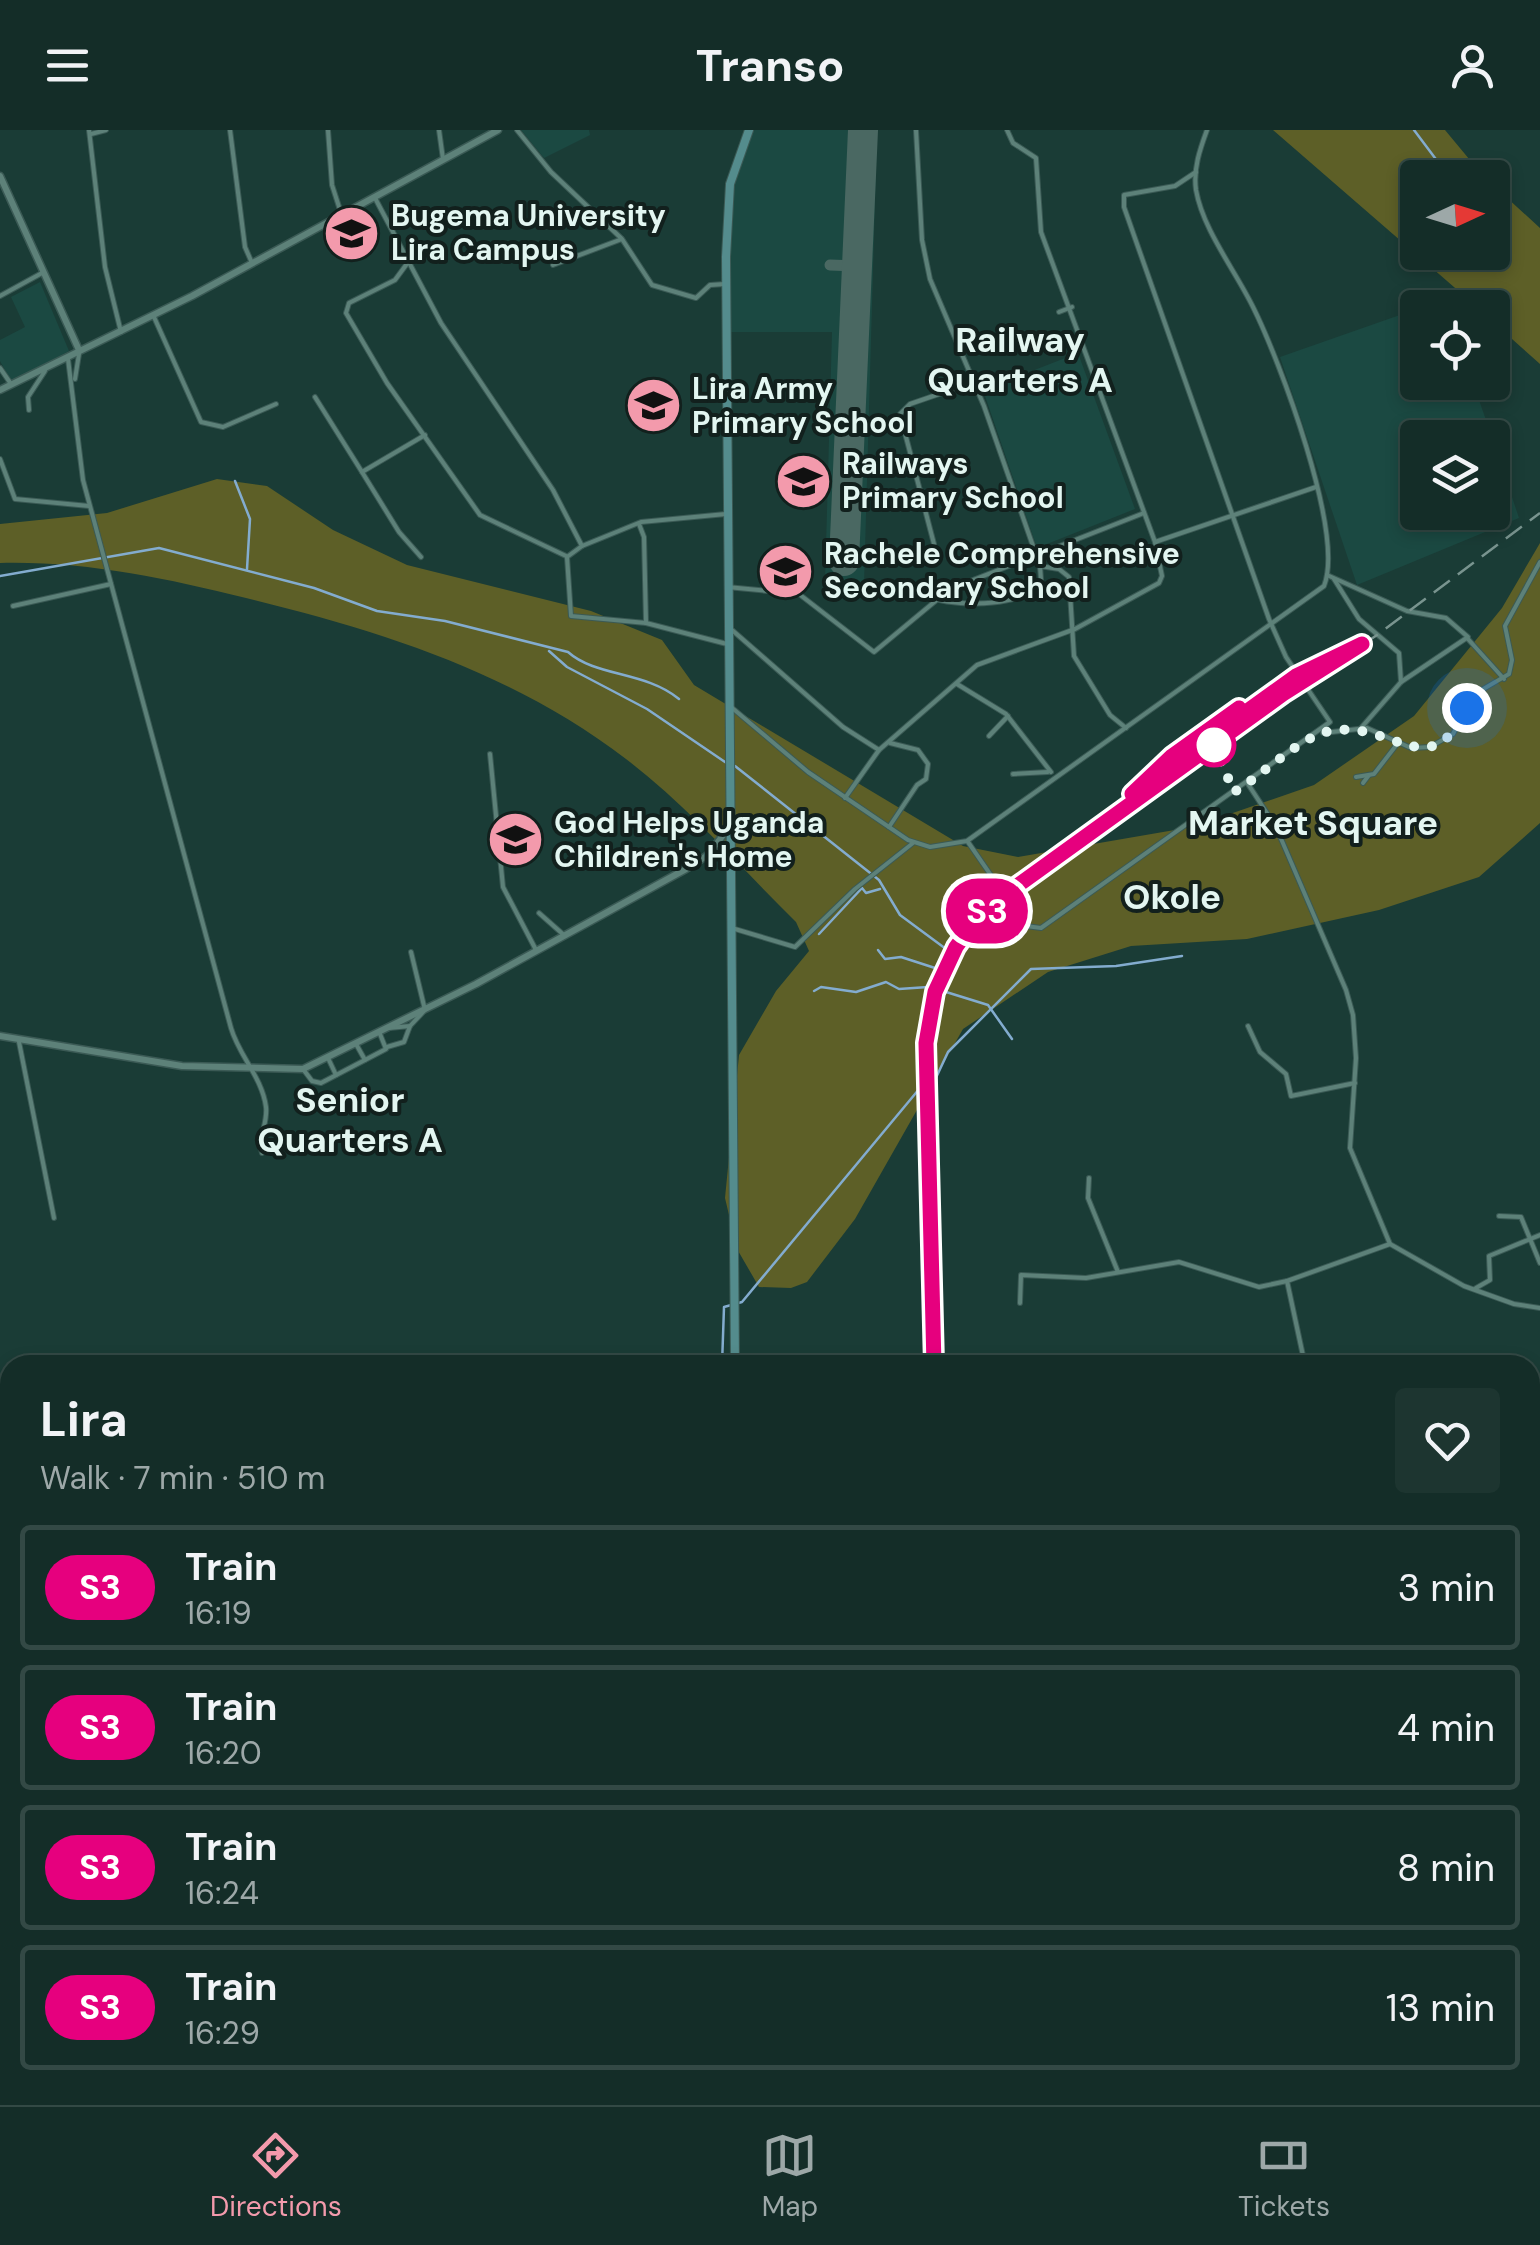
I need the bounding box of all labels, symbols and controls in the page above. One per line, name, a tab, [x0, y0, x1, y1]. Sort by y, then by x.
text: Transo	[696, 36, 844, 95]
icon: menu	[40, 38, 95, 93]
icon: person	[1445, 38, 1500, 93]
north arrow	[1400, 160, 1510, 270]
map controls	[1400, 160, 1510, 530]
place label: Bugema University Lira Campus	[391, 196, 666, 269]
school or university icon: Bugema University Lira Campus	[322, 203, 382, 263]
button: locate	[1400, 290, 1510, 400]
district label: Railway Quarters A	[927, 317, 1113, 403]
place label: Lira Army Primary School	[692, 369, 914, 442]
school or university icon: Lira Army Primary School	[623, 376, 683, 436]
button: layers	[1400, 420, 1510, 530]
place label: Railways Primary School	[842, 444, 1064, 517]
school or university icon: Railways Primary School	[773, 451, 833, 511]
place label: Rachele Comprehensive Secondary School	[824, 534, 1180, 607]
school or university icon: Rachele Comprehensive Secondary School	[755, 541, 815, 601]
your location	[1442, 683, 1492, 733]
unlabelled marker	[1193, 724, 1235, 766]
district label: Market Square	[1188, 800, 1438, 846]
place label: God Helps Uganda Children's Home	[554, 803, 824, 876]
school or university icon: God Helps Uganda Children's Home	[485, 810, 545, 870]
district label: Okole	[1123, 874, 1221, 920]
line badge: S3	[942, 878, 1032, 944]
text: S3	[966, 888, 1008, 934]
district label: Senior Quarters A	[257, 1077, 443, 1163]
text: Lira	[40, 1388, 128, 1451]
button: heart	[1395, 1388, 1500, 1493]
text: Walk · 7 min · 510 m	[40, 1457, 325, 1499]
text: Train	[185, 1542, 278, 1592]
text: 3 min	[1398, 1563, 1495, 1613]
text: S3	[79, 1564, 121, 1610]
text: 16:19	[185, 1592, 252, 1634]
text: Train	[185, 1682, 278, 1732]
text: 4 min	[1397, 1703, 1495, 1753]
text: S3	[79, 1704, 121, 1750]
text: 16:20	[185, 1732, 262, 1774]
text: Train	[185, 1822, 278, 1872]
text: 8 min	[1397, 1843, 1495, 1893]
text: S3	[79, 1844, 121, 1890]
text: 16:24	[185, 1872, 259, 1914]
text: Train	[185, 1962, 278, 2012]
text: 13 min	[1386, 1983, 1495, 2033]
text: S3	[79, 1984, 121, 2030]
text: 16:29	[185, 2012, 260, 2054]
tab: Directions	[210, 2128, 342, 2225]
tab: Map	[762, 2128, 818, 2225]
tab: Tickets	[1238, 2128, 1330, 2225]

